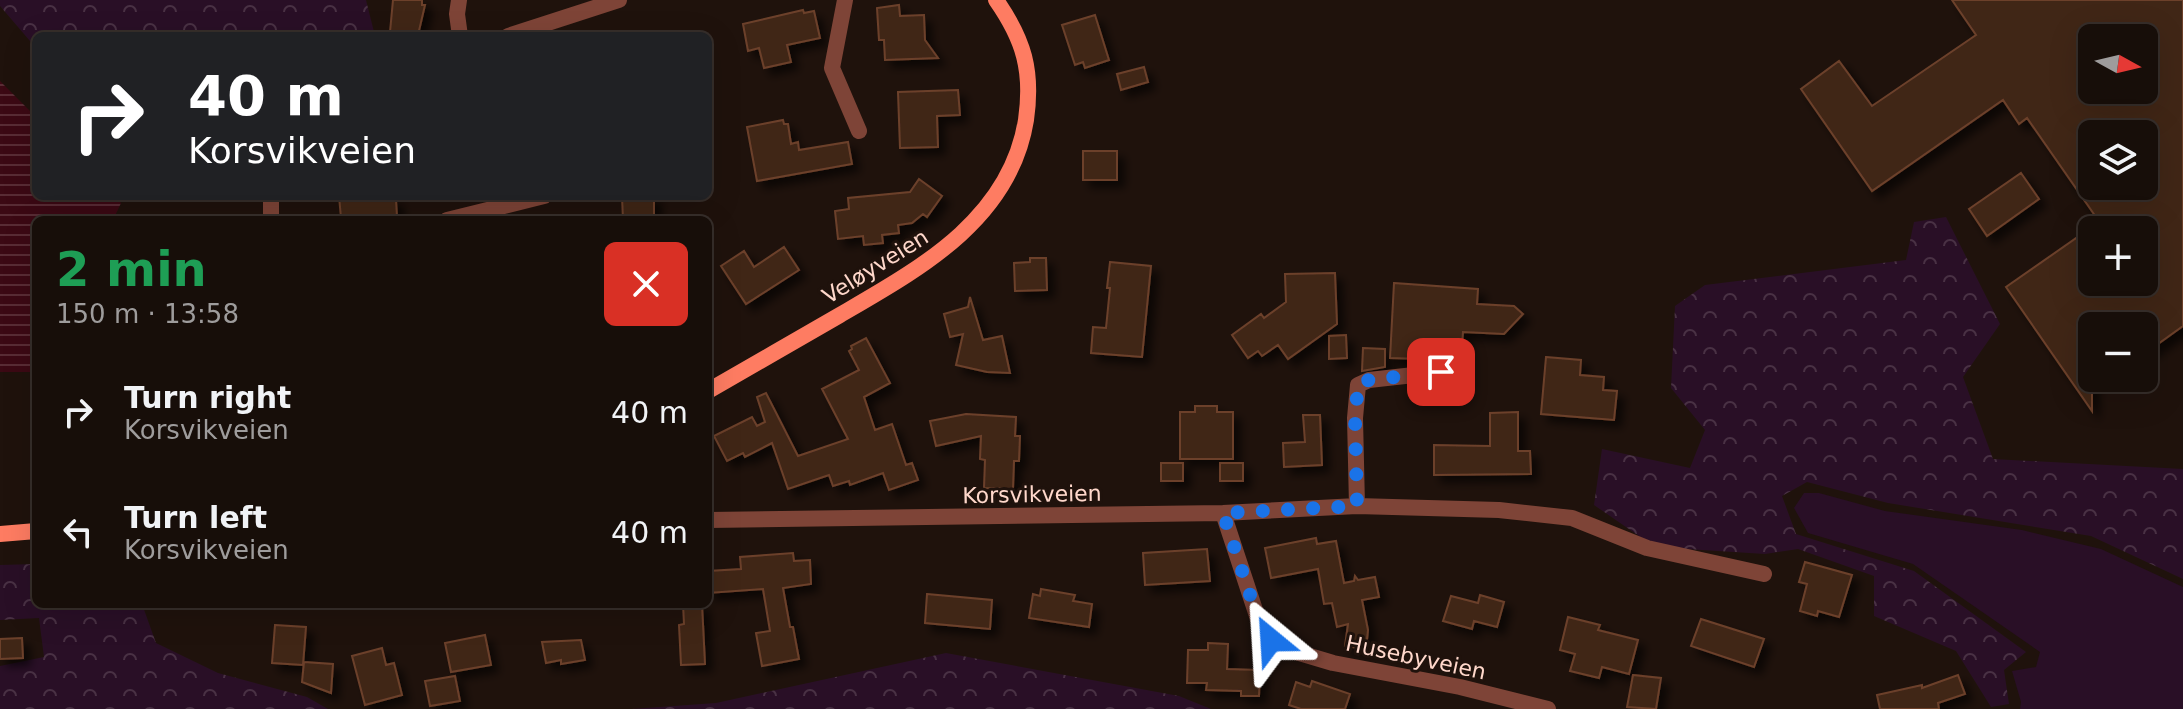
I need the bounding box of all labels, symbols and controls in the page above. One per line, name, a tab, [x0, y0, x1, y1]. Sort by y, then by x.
north arrow	[2078, 24, 2158, 104]
map controls	[2078, 24, 2158, 392]
text: 40 m	[188, 63, 344, 128]
icon: right	[56, 64, 160, 168]
button: layers	[2078, 120, 2158, 200]
text: Korsvikveien	[188, 130, 416, 171]
button: +	[2078, 216, 2158, 296]
street label: Veløyveien	[818, 224, 933, 309]
text: 2 min	[56, 241, 207, 297]
button: close	[604, 242, 688, 326]
text: 150 m · 13:58	[56, 299, 239, 329]
button: −	[2078, 312, 2158, 392]
pin	[1407, 338, 1475, 406]
icon: arrive	[1419, 350, 1463, 394]
text: Turn right	[124, 380, 291, 415]
icon: right	[56, 390, 100, 434]
text: 40 m	[611, 395, 688, 430]
text: Korsvikveien	[124, 415, 289, 445]
street label: Korsvikveien	[962, 481, 1102, 508]
text: Turn left	[124, 500, 267, 535]
icon: left	[56, 510, 100, 554]
text: 40 m	[611, 515, 688, 550]
text: Korsvikveien	[124, 535, 289, 565]
position arrow	[1229, 598, 1313, 682]
street label: Husebyveien	[1344, 630, 1488, 685]

